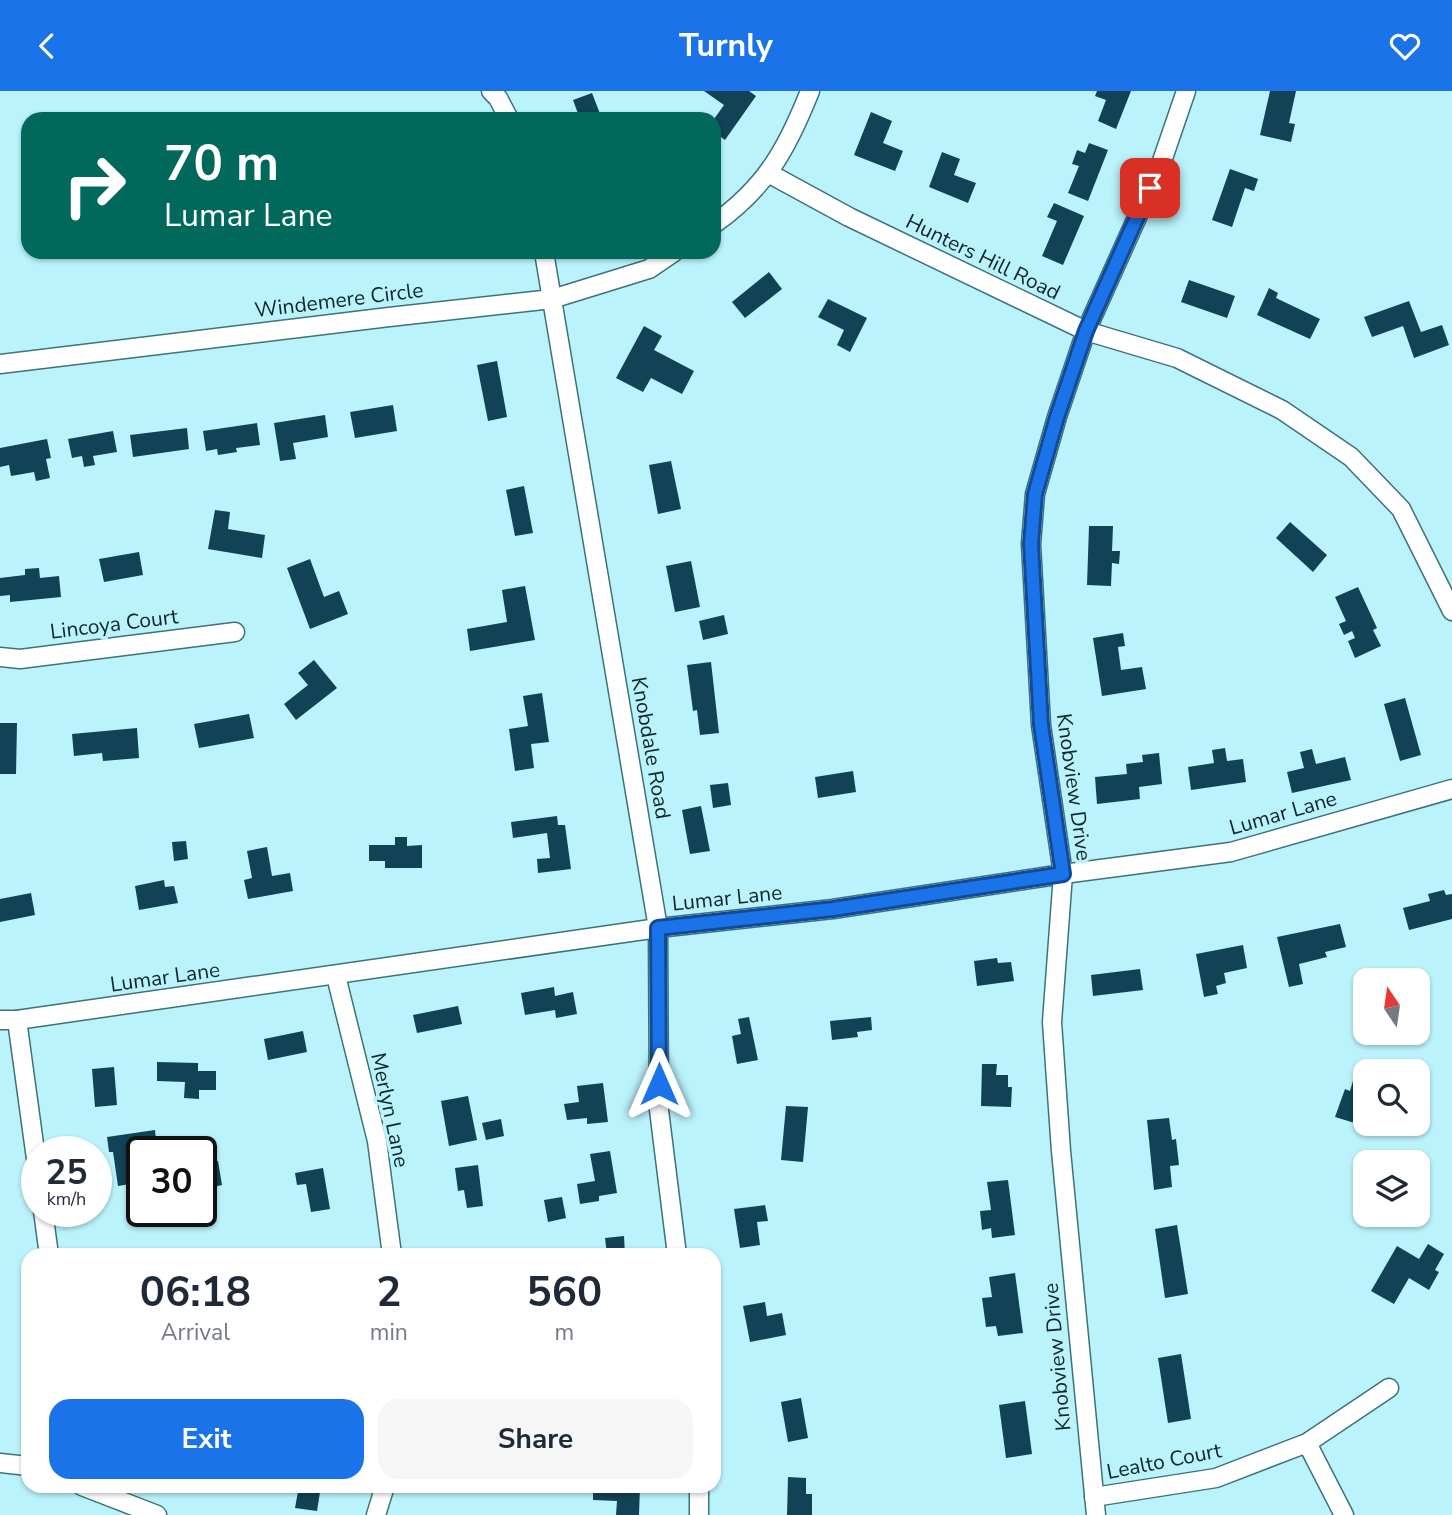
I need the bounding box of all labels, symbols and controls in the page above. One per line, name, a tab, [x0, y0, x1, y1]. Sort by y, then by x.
text: Turnly	[679, 24, 773, 67]
icon: back	[28, 27, 66, 65]
icon: heart	[1386, 27, 1424, 65]
text: 70 m	[164, 130, 279, 197]
icon: right	[49, 140, 140, 231]
pin	[1120, 158, 1180, 218]
icon: arrive	[1131, 169, 1169, 207]
text: Lumar Lane	[164, 194, 333, 237]
street label: Hunters Hill Road	[901, 207, 1065, 307]
street label: Windemere Circle	[253, 276, 425, 324]
street label: Lincoya Court	[48, 602, 180, 646]
street label: Knobdale Road	[625, 675, 677, 821]
street label: Knobview Drive	[1050, 712, 1098, 862]
street label: Lumar Lane	[1226, 784, 1340, 842]
street label: Lumar Lane	[671, 878, 783, 918]
street label: Lumar Lane	[108, 955, 222, 999]
north arrow	[1353, 968, 1430, 1045]
map controls	[1353, 968, 1430, 1227]
position arrow	[622, 1047, 696, 1121]
street label: Merlyn Lane	[364, 1050, 416, 1170]
button: search	[1353, 1059, 1430, 1136]
speed limit sign: 30	[126, 1136, 217, 1227]
text: 25	[45, 1149, 88, 1196]
button: layers	[1353, 1150, 1430, 1227]
text: km/h	[47, 1187, 86, 1211]
text: 06:18	[140, 1264, 251, 1321]
text: 2	[376, 1264, 401, 1321]
text: 560	[527, 1264, 602, 1321]
street label: Knobview Drive	[1037, 1282, 1077, 1432]
text: Arrival	[161, 1317, 230, 1348]
text: min	[370, 1317, 408, 1348]
text: m	[555, 1317, 574, 1348]
button: Exit	[49, 1399, 364, 1479]
button: Share	[378, 1399, 693, 1479]
street label: Lealto Court	[1104, 1436, 1224, 1486]

